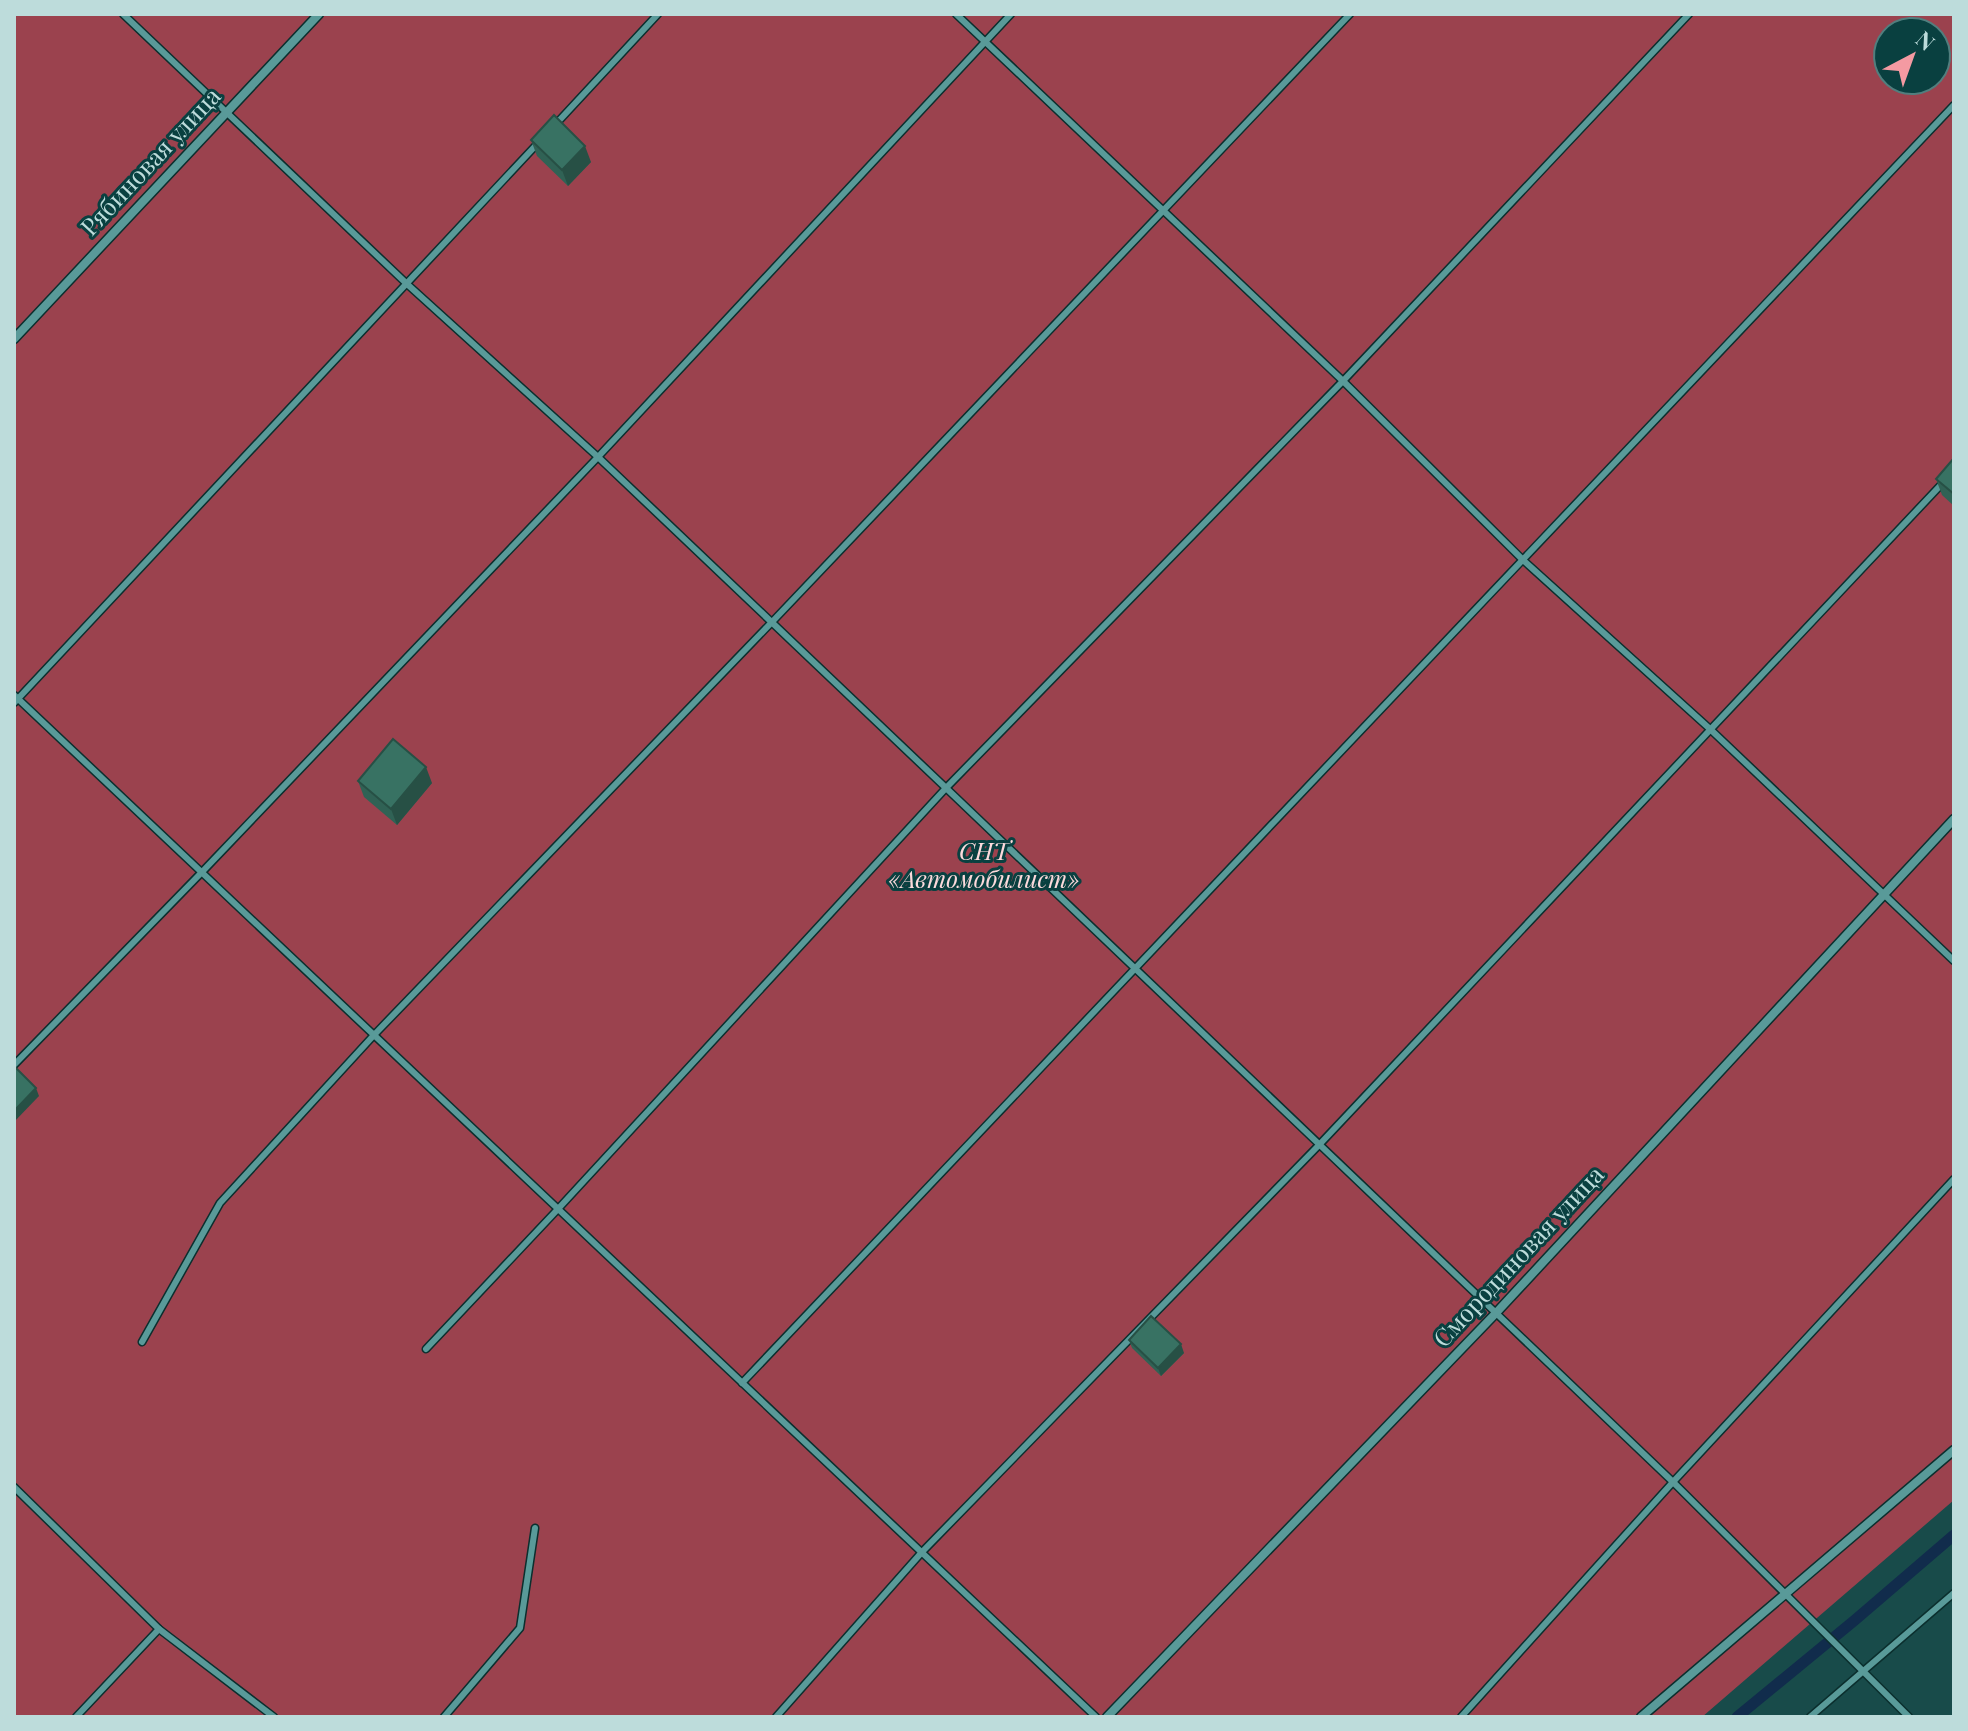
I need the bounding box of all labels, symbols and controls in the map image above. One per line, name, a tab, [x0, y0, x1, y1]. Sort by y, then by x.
north arrow	[1872, 16, 1952, 96]
text: N	[1910, 24, 1942, 57]
street label: Рябиновая улица	[73, 80, 227, 242]
park label: СНТ «Автомобилист»	[888, 834, 1080, 894]
street label: Смородиновая улица	[1425, 1158, 1610, 1353]

